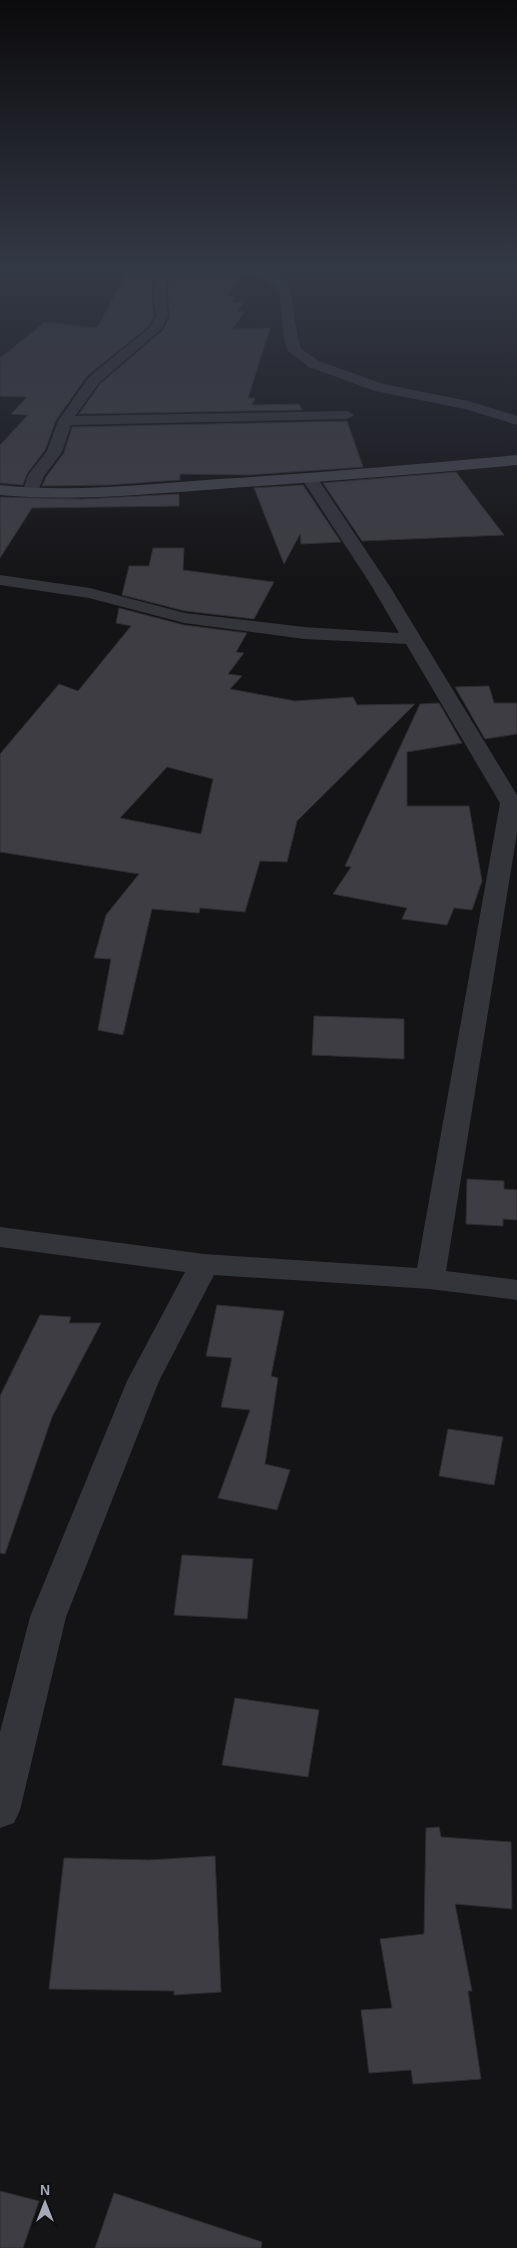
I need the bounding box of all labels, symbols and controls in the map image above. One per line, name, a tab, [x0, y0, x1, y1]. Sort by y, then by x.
north arrow	[20, 2178, 70, 2228]
text: N	[40, 2182, 50, 2198]

